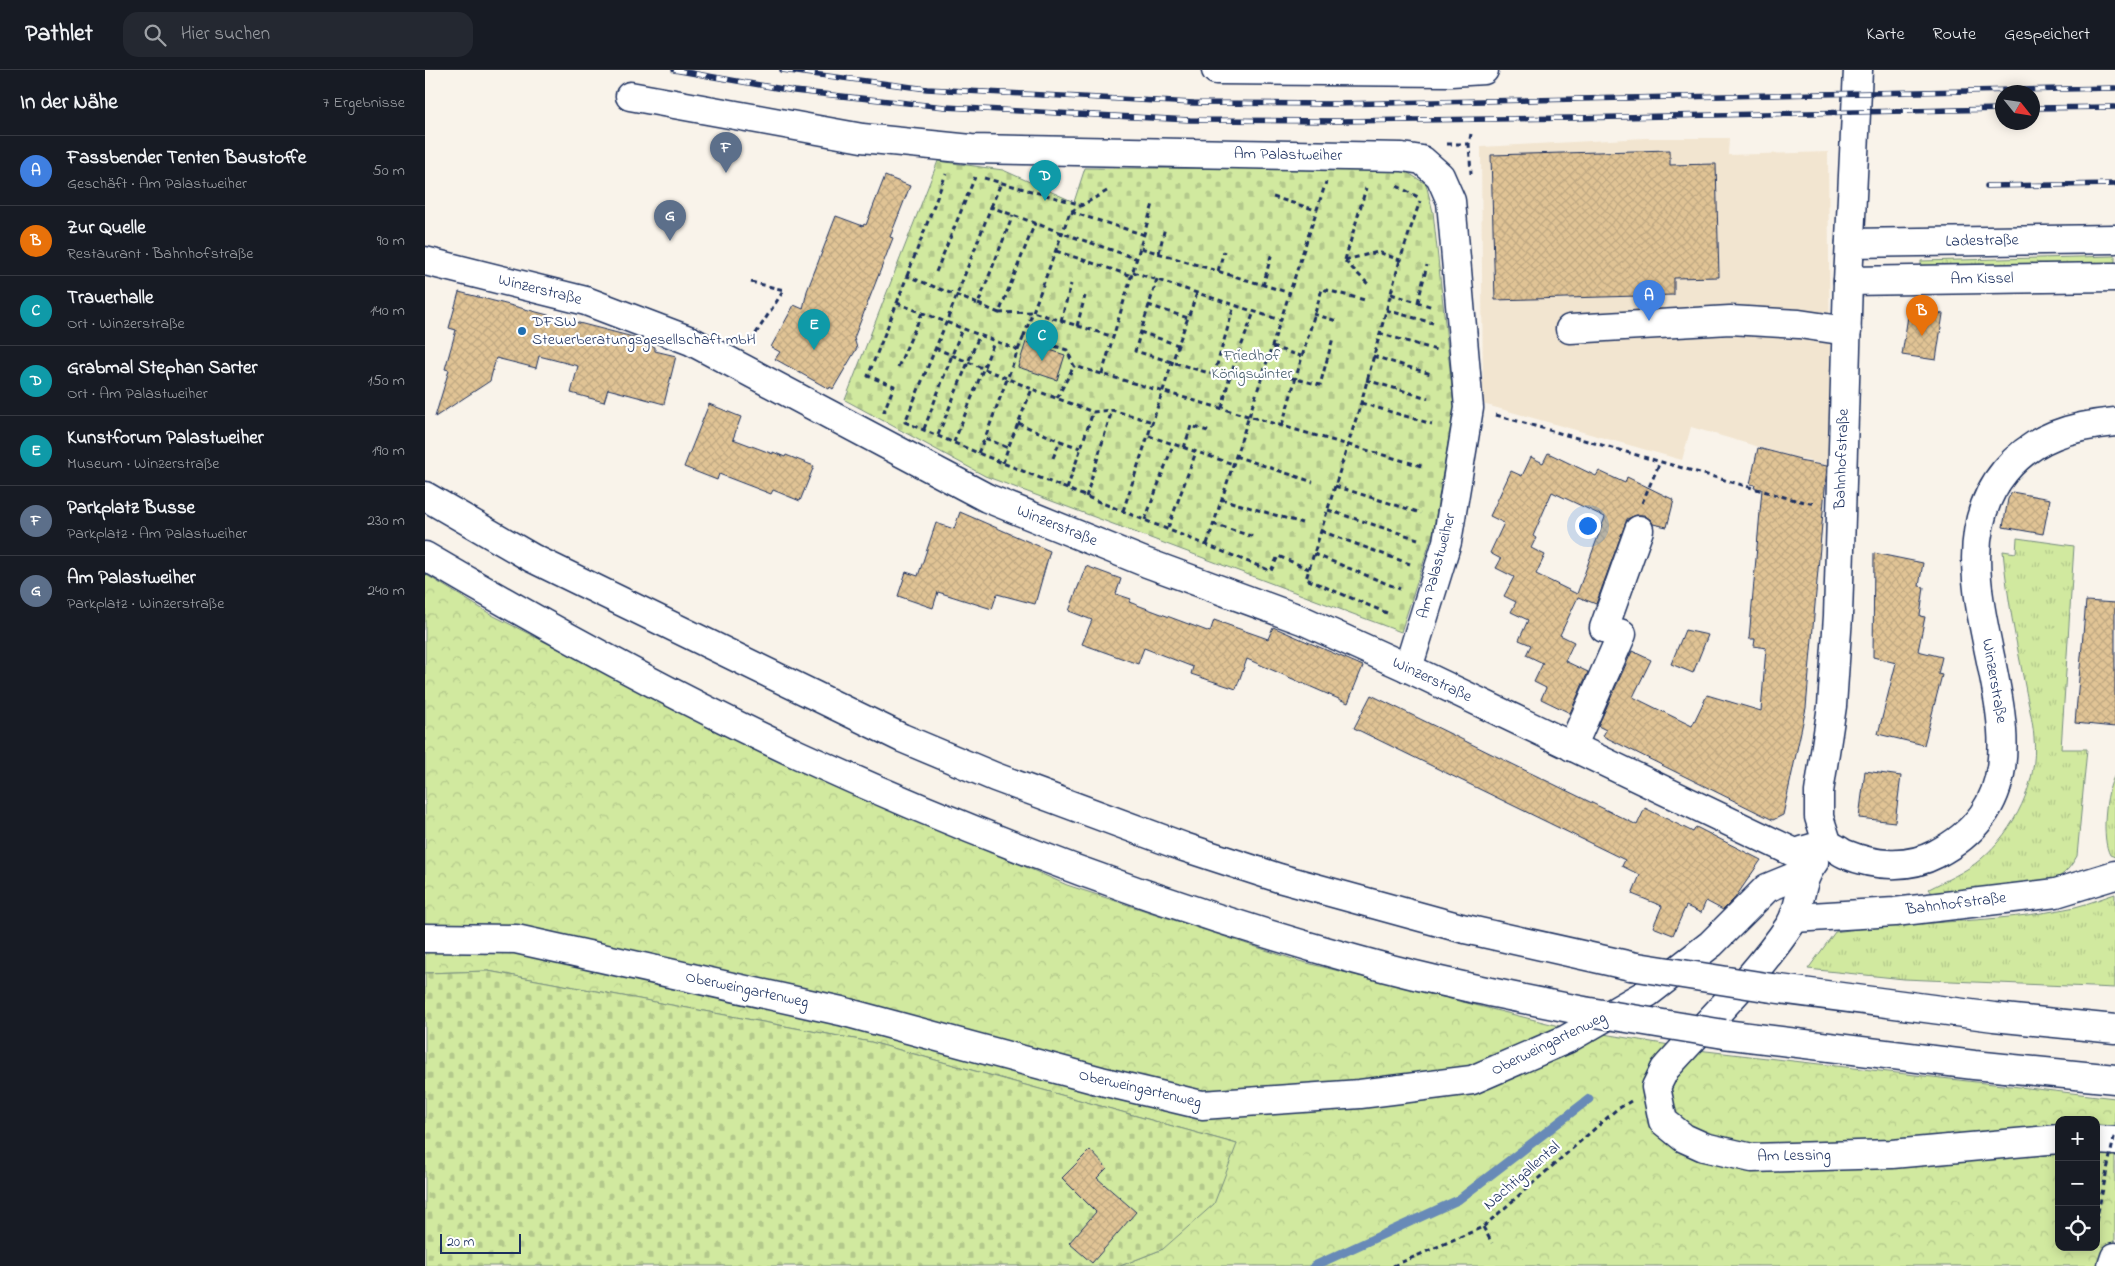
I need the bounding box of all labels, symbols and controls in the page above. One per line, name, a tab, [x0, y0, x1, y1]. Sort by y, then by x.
search box	[123, 12, 473, 57]
text: Pathlet	[25, 17, 93, 52]
icon: search	[141, 21, 169, 49]
text: Hier suchen	[181, 21, 270, 48]
text: Karte	[1866, 22, 1904, 48]
text: Route	[1932, 22, 1976, 48]
text: Gespeichert	[2004, 22, 2090, 48]
north arrow	[1995, 85, 2040, 130]
text: In der Nähe	[20, 88, 118, 118]
text: 7 Ergebnisse	[323, 91, 405, 115]
pin: F	[710, 132, 742, 173]
street label: Am Palastweiher	[1234, 142, 1342, 168]
text: Fassbender Tenten Baustoffe	[67, 145, 306, 172]
text: A	[31, 159, 41, 183]
text: 50 m	[373, 159, 405, 183]
pin: D	[1029, 160, 1061, 201]
text: Geschäft · Am Palastweiher	[67, 172, 247, 196]
pin: G	[654, 200, 686, 241]
text: Zur Quelle	[67, 215, 146, 242]
street label: Ladestraße	[1945, 228, 2020, 254]
text: B	[31, 229, 41, 253]
text: 90 m	[377, 229, 405, 253]
text: Restaurant · Bahnhofstraße	[67, 242, 253, 266]
street label: Am Kissel	[1950, 266, 2014, 292]
street label: Winzerstraße	[496, 268, 585, 312]
pin: A	[1633, 280, 1665, 321]
text: Trauerhalle	[67, 285, 153, 312]
pin: B	[1906, 295, 1938, 336]
text: C	[32, 299, 40, 323]
text: 140 m	[370, 299, 405, 323]
pin: E	[798, 309, 830, 350]
place label: DFSW Steuerberatungsgesellschaft mbH	[531, 310, 756, 352]
text: Ort · Winzerstraße	[67, 312, 185, 336]
pin: C	[1026, 320, 1058, 361]
marker: DFSW Steuerberatungsgesellschaft mbH	[516, 325, 528, 337]
park label: Friedhof Königswinter	[1212, 344, 1293, 386]
text: Grabmal Stephan Sarter	[67, 355, 257, 382]
text: D	[30, 369, 42, 393]
text: 150 m	[367, 369, 405, 393]
text: Ort · Am Palastweiher	[67, 382, 208, 406]
street label: Bahnhofstraße	[1828, 407, 1856, 511]
text: Kunstforum Palastweiher	[67, 425, 264, 452]
text: E	[31, 439, 41, 463]
text: 190 m	[372, 439, 405, 463]
text: Museum · Winzerstraße	[67, 452, 220, 476]
text: Parkplatz Busse	[67, 495, 195, 522]
street label: Winzerstraße	[1013, 499, 1102, 553]
text: F	[31, 509, 41, 533]
text: 230 m	[367, 509, 405, 533]
street label: Am Palastweiher	[1411, 511, 1463, 621]
your location	[1575, 513, 1601, 539]
text: Parkplatz · Am Palastweiher	[67, 522, 247, 546]
text: Am Palastweiher	[67, 565, 196, 592]
text: G	[31, 579, 41, 603]
text: 240 m	[367, 579, 405, 603]
text: Parkplatz · Winzerstraße	[67, 592, 224, 616]
street label: Winzerstraße	[1975, 637, 2013, 726]
street label: Winzerstraße	[1388, 651, 1477, 709]
street label: Bahnhofstraße	[1903, 886, 2008, 922]
street label: Oberweingartenweg	[683, 965, 811, 1015]
street label: Oberweingartenweg	[1487, 1006, 1611, 1082]
street label: Oberweingartenweg	[1076, 1063, 1204, 1115]
map controls	[2055, 1116, 2100, 1251]
button: +	[2055, 1116, 2100, 1161]
street label: Nachtigallental	[1478, 1135, 1566, 1216]
street label: Am Lessing	[1757, 1143, 1831, 1169]
button: −	[2055, 1161, 2100, 1206]
button: locate	[2055, 1206, 2100, 1251]
scale bar	[440, 1231, 521, 1254]
text: 20 m	[447, 1232, 474, 1253]

